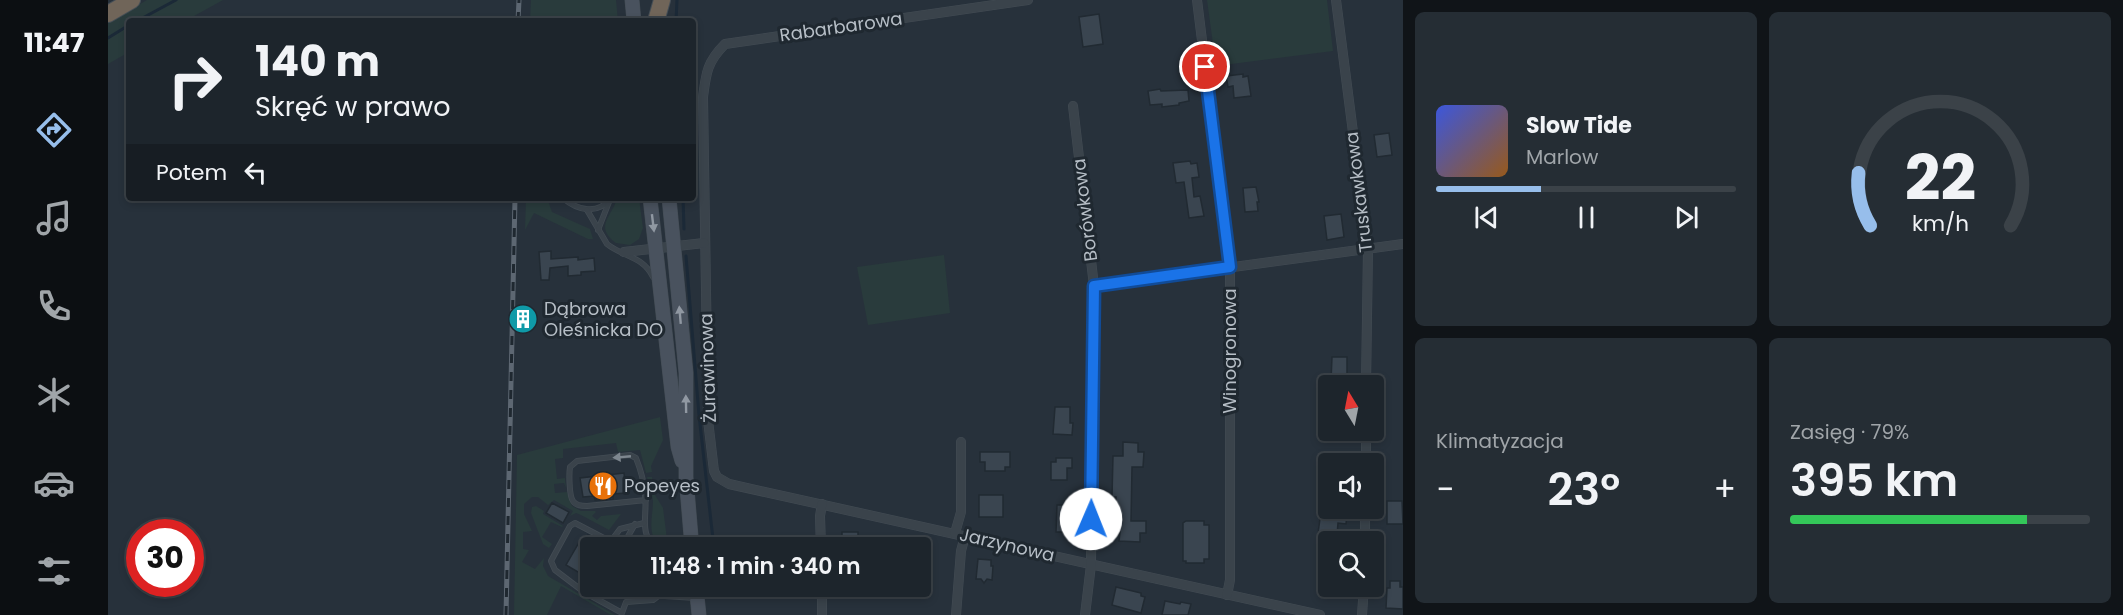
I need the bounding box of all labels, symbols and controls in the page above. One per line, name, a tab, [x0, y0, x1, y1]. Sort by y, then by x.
street label: Rabarbarowa	[778, 6, 904, 47]
text: 11:47	[24, 24, 84, 61]
text: 140 m	[255, 32, 380, 91]
pin	[1179, 41, 1230, 92]
icon: right	[156, 42, 234, 120]
icon: arrive	[1188, 50, 1221, 83]
text: Skręć w prawo	[255, 88, 451, 125]
icon: directions	[33, 109, 75, 151]
text: Slow Tide	[1526, 110, 1632, 141]
street label: Truskawkowa	[1339, 130, 1378, 254]
text: 22	[1904, 134, 1976, 222]
text: Marlow	[1526, 143, 1598, 171]
icon: left	[239, 156, 272, 189]
text: Potem	[156, 157, 227, 188]
street label: Borówkowa	[1066, 157, 1103, 263]
icon: music	[33, 197, 75, 239]
icon: previous	[1470, 201, 1503, 234]
icon: pause	[1570, 201, 1603, 234]
icon: next	[1670, 201, 1703, 234]
text: km/h	[1911, 209, 1969, 240]
one-way arrow	[649, 214, 658, 233]
icon: phone	[33, 285, 75, 327]
street label: Winogronowa	[1217, 288, 1242, 414]
place label: Dąbrowa Oleśnicka DO	[544, 296, 663, 342]
building icon: Dąbrowa Oleśnicka DO	[507, 303, 539, 335]
one-way arrow	[675, 305, 685, 324]
street label: Żurawinowa	[693, 313, 722, 423]
icon: climate	[33, 374, 75, 416]
north arrow	[1318, 375, 1384, 441]
map controls	[1318, 375, 1384, 597]
one-way arrow	[682, 395, 691, 414]
text: Zasięg · 79%	[1790, 418, 1909, 446]
text: Klimatyzacja	[1436, 427, 1564, 455]
text: 395 km	[1790, 449, 1958, 512]
one-way arrow	[612, 452, 631, 462]
button: sound	[1318, 453, 1384, 519]
text: 23°	[1547, 458, 1620, 521]
icon: car	[33, 462, 75, 504]
text: −	[1436, 466, 1454, 513]
text: +	[1713, 466, 1736, 513]
restaurant icon: Popeyes	[587, 470, 619, 502]
place label: Popeyes	[624, 473, 700, 498]
position arrow	[1059, 487, 1123, 551]
speed limit sign: 30	[126, 519, 204, 597]
street label: Jarzynowa	[957, 521, 1057, 568]
button: search	[1318, 531, 1384, 597]
icon: filters	[33, 550, 75, 592]
text: 11:48 · 1 min · 340 m	[650, 551, 861, 582]

